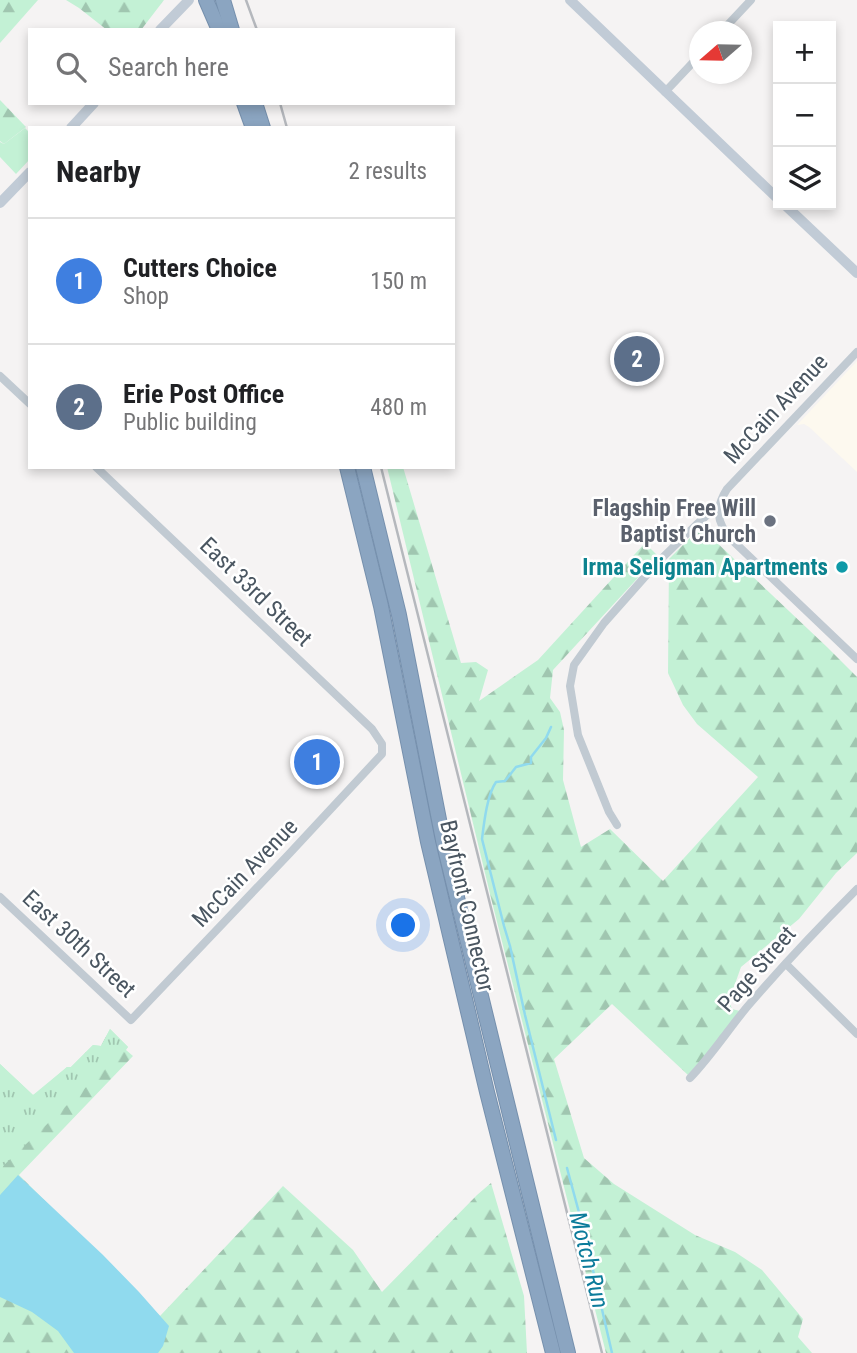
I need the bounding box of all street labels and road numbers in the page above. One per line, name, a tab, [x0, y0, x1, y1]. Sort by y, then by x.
street label: McCain Avenue	[718, 349, 834, 469]
street label: East 33rd Street	[194, 532, 318, 652]
street label: McCain Avenue	[187, 813, 303, 933]
street label: Bayfront Connector	[434, 818, 500, 994]
street label: East 30th Street	[17, 885, 141, 1003]
street label: Page Street	[712, 921, 802, 1017]

